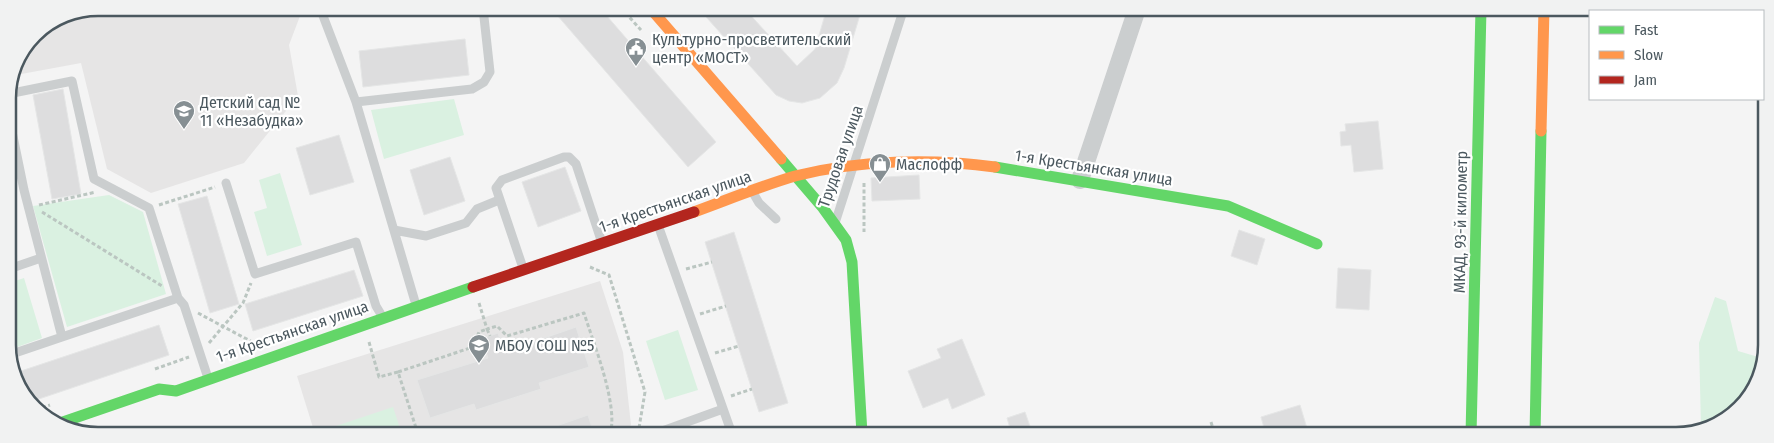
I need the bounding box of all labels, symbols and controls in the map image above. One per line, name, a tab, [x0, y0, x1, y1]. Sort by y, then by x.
legend	[1589, 10, 1764, 100]
text: Fast	[1634, 21, 1658, 39]
place label: Культурно-просветительский центр «МОСТ»	[652, 30, 851, 67]
public building icon: Культурно-просветительский центр «МОСТ»	[624, 36, 648, 67]
text: Slow	[1634, 46, 1663, 64]
text: Jam	[1634, 71, 1657, 89]
place label: Детский сад № 11 «Незабудка»	[199, 93, 304, 130]
school or university icon: Детский сад № 11 «Незабудка»	[172, 99, 196, 130]
street label: Трудовая улица	[814, 102, 867, 210]
street label: 1-я Крестьянская улица	[1014, 146, 1174, 189]
street label: МКАД, 93-й километр	[1450, 151, 1471, 293]
shop icon: Маслофф	[868, 152, 892, 183]
place label: Маслофф	[896, 155, 962, 174]
street label: 1-я Крестьянская улица	[597, 166, 754, 236]
street label: 1-я Крестьянская улица	[214, 296, 371, 366]
school or university icon: МБОУ СОШ №5	[467, 333, 491, 364]
place label: МБОУ СОШ №5	[495, 336, 594, 355]

